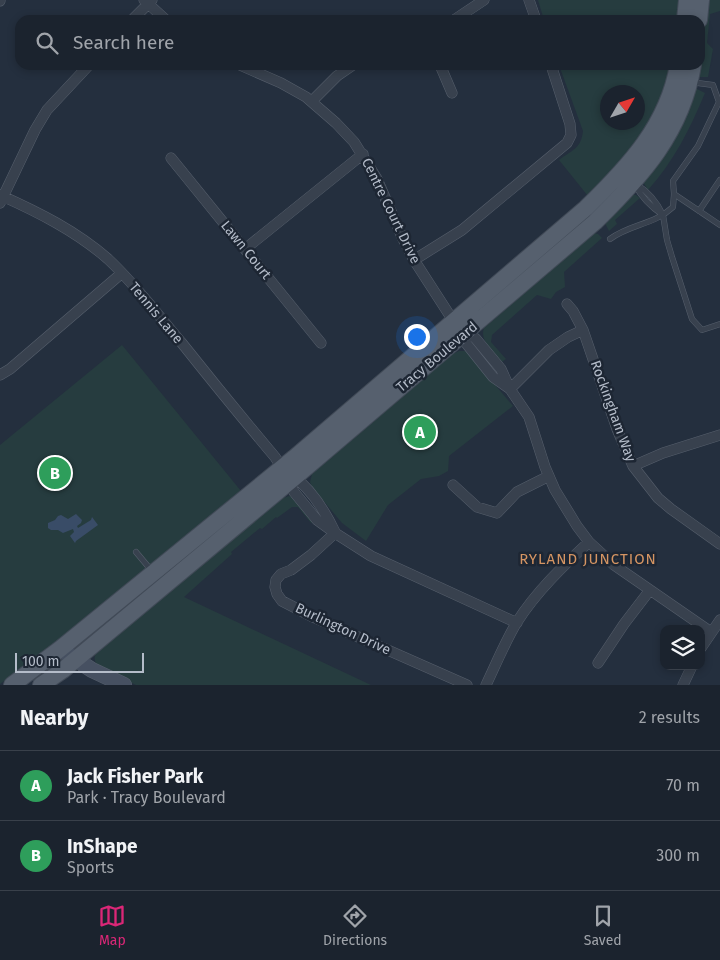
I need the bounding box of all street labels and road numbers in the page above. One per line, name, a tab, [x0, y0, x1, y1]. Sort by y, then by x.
street label: Centre Court Drive	[358, 155, 424, 267]
street label: Lawn Court	[217, 217, 275, 284]
street label: Tennis Lane	[125, 279, 187, 347]
street label: Tracy Boulevard	[393, 318, 481, 396]
street label: Rockingham Way	[587, 358, 639, 464]
street label: Burlington Drive	[293, 599, 393, 659]

